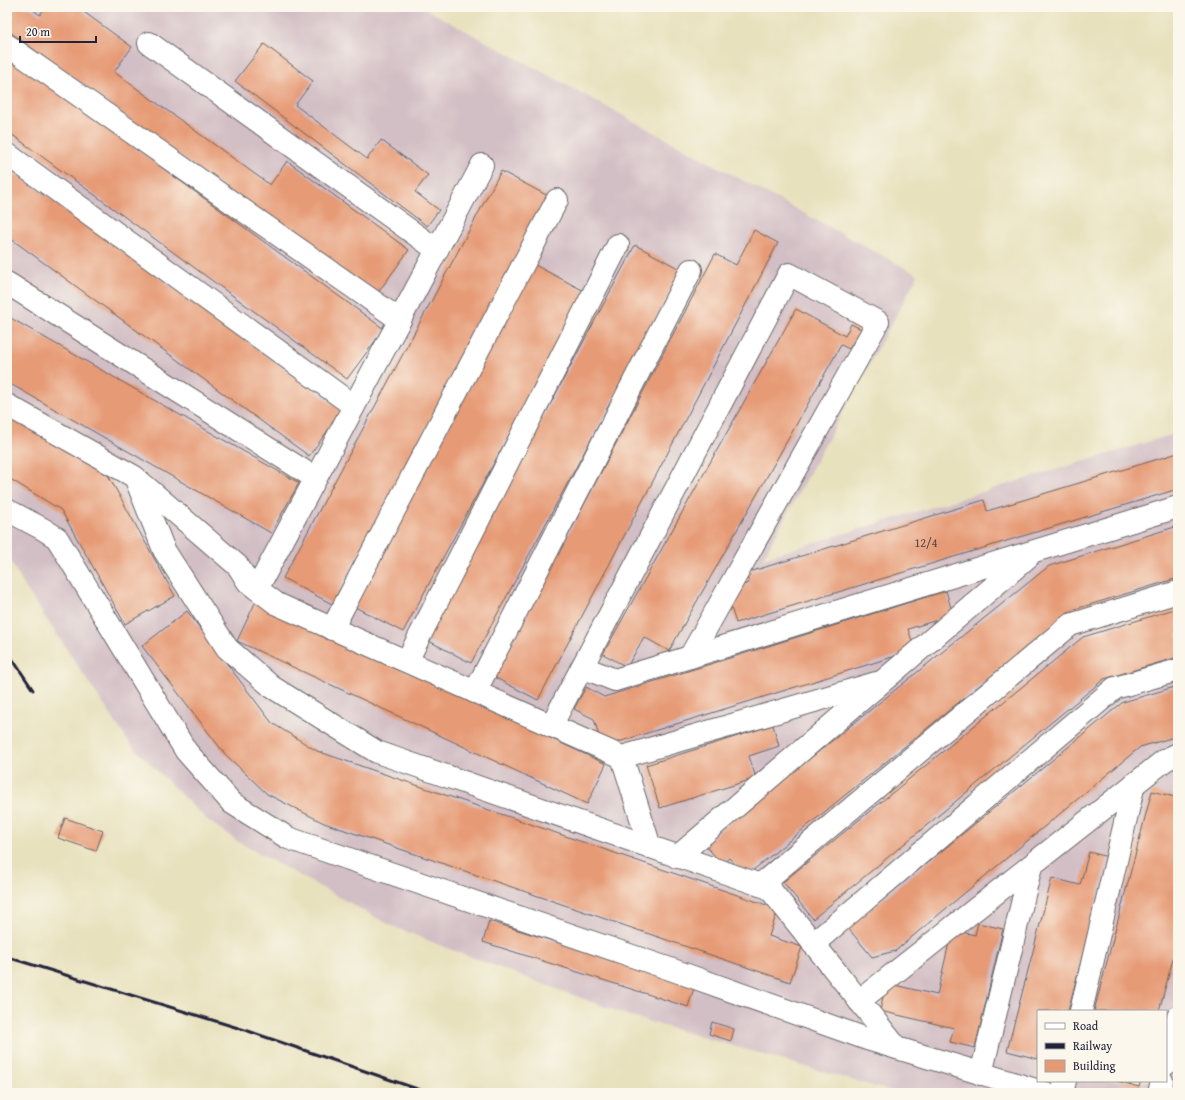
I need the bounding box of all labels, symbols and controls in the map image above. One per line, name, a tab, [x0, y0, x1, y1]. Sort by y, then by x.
scale bar	[20, 18, 96, 44]
text: 20 m	[26, 23, 50, 40]
house number: 12/4	[915, 534, 938, 551]
legend	[1037, 1010, 1167, 1082]
text: Road	[1073, 1017, 1099, 1034]
text: Railway	[1073, 1037, 1112, 1054]
text: Building	[1073, 1057, 1116, 1074]

